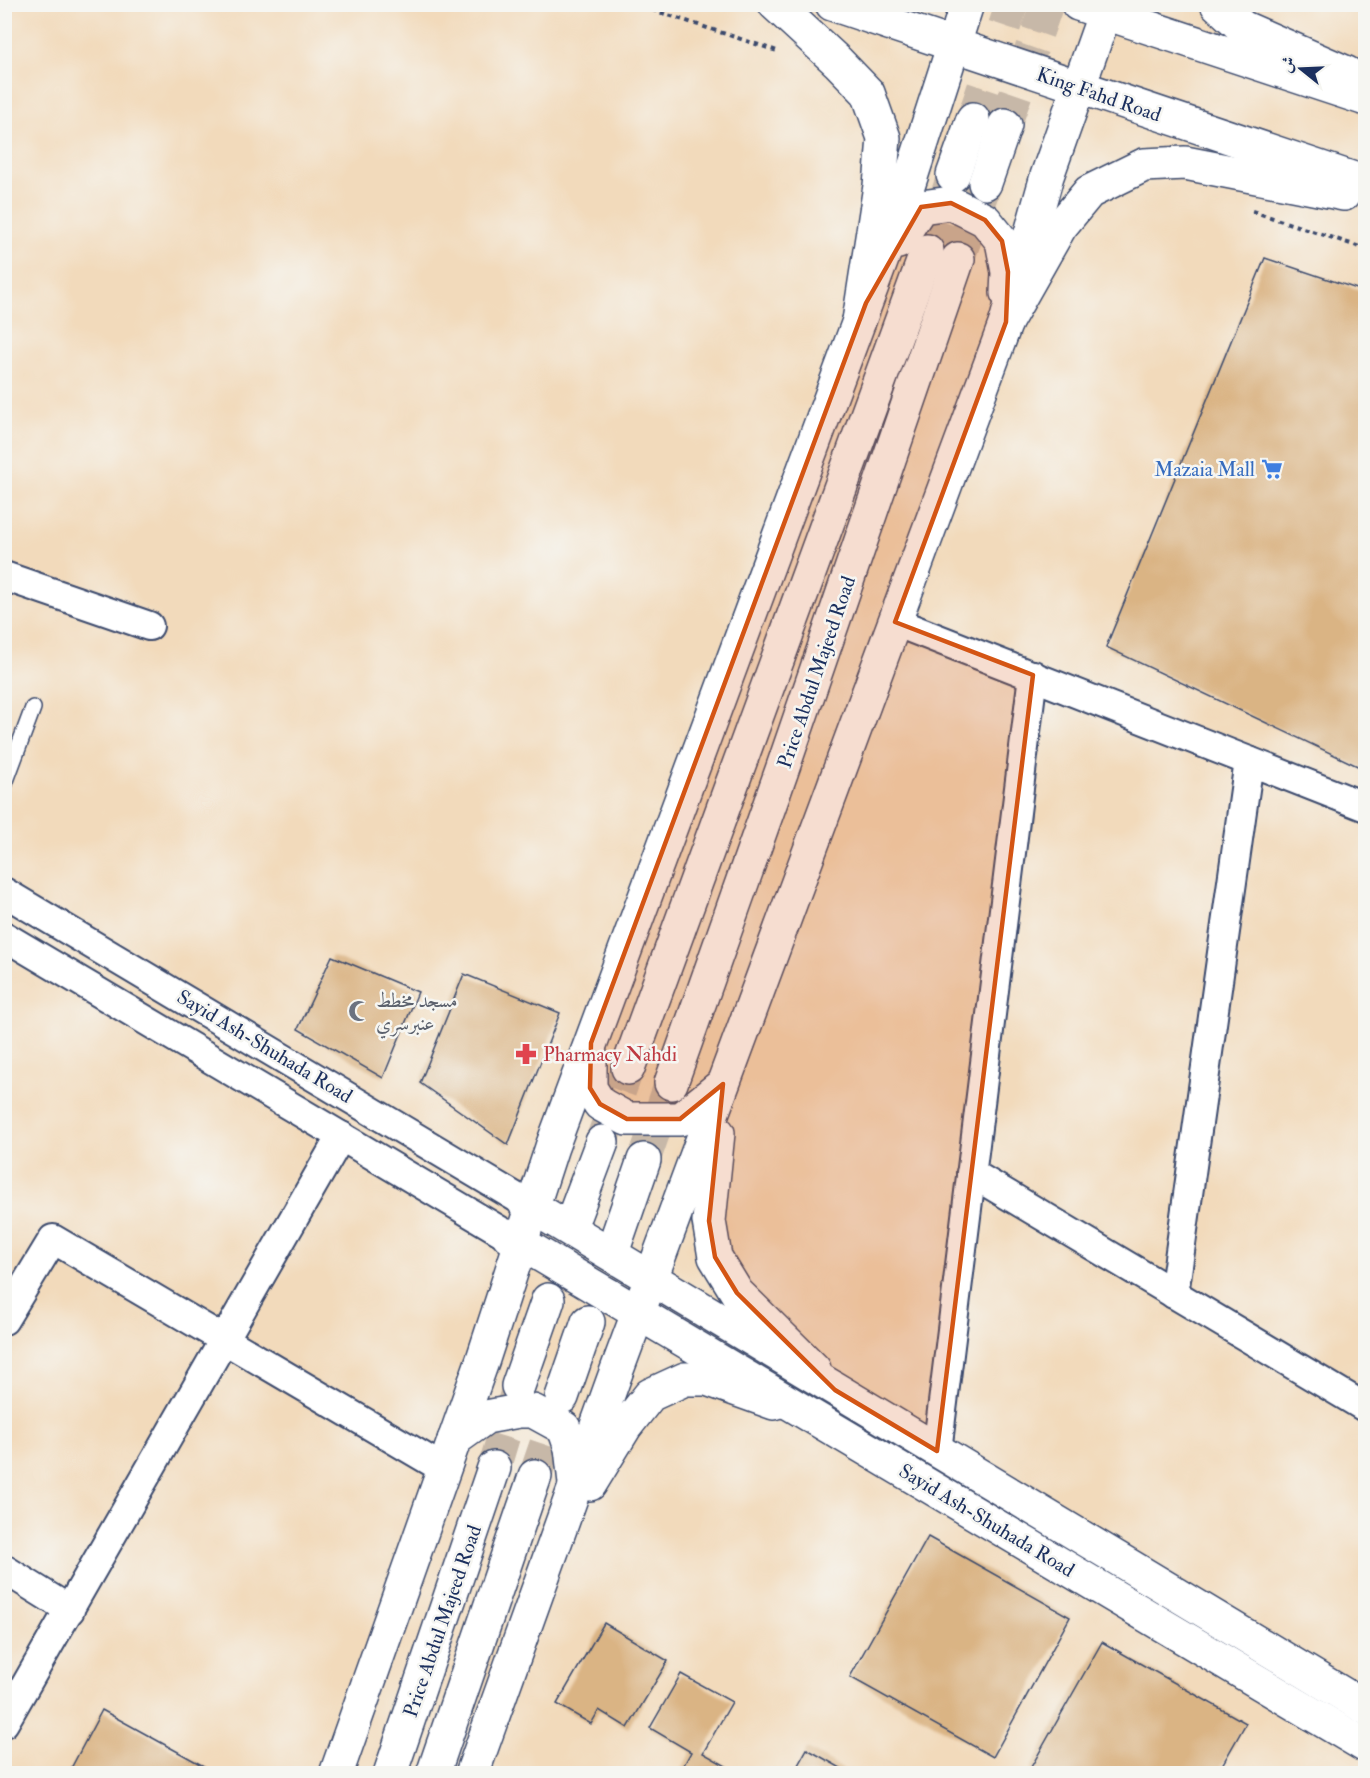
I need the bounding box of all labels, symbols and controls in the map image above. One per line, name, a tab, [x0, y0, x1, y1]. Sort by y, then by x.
north arrow	[1271, 39, 1331, 99]
text: ش	[1276, 54, 1300, 75]
street label: King Fahd Road	[1033, 61, 1165, 128]
place label: Mazaia Mall	[1154, 457, 1255, 482]
supermarket icon: Mazaia Mall	[1260, 457, 1284, 481]
street label: Price Abdul Majeed Road	[772, 573, 861, 772]
street label: Sayid Ash-Shuhada Road	[172, 984, 357, 1109]
place label: مسجد مخطط عنبرسري	[376, 988, 458, 1039]
mosque icon: مسجد مخطط عنبرسري	[347, 999, 371, 1023]
pharmacy icon: Pharmacy Nahdi	[514, 1042, 538, 1066]
place label: Pharmacy Nahdi	[543, 1042, 677, 1067]
street label: Sayid Ash-Shuhada Road	[894, 1458, 1079, 1583]
street label: Price Abdul Majeed Road	[398, 1522, 487, 1721]

